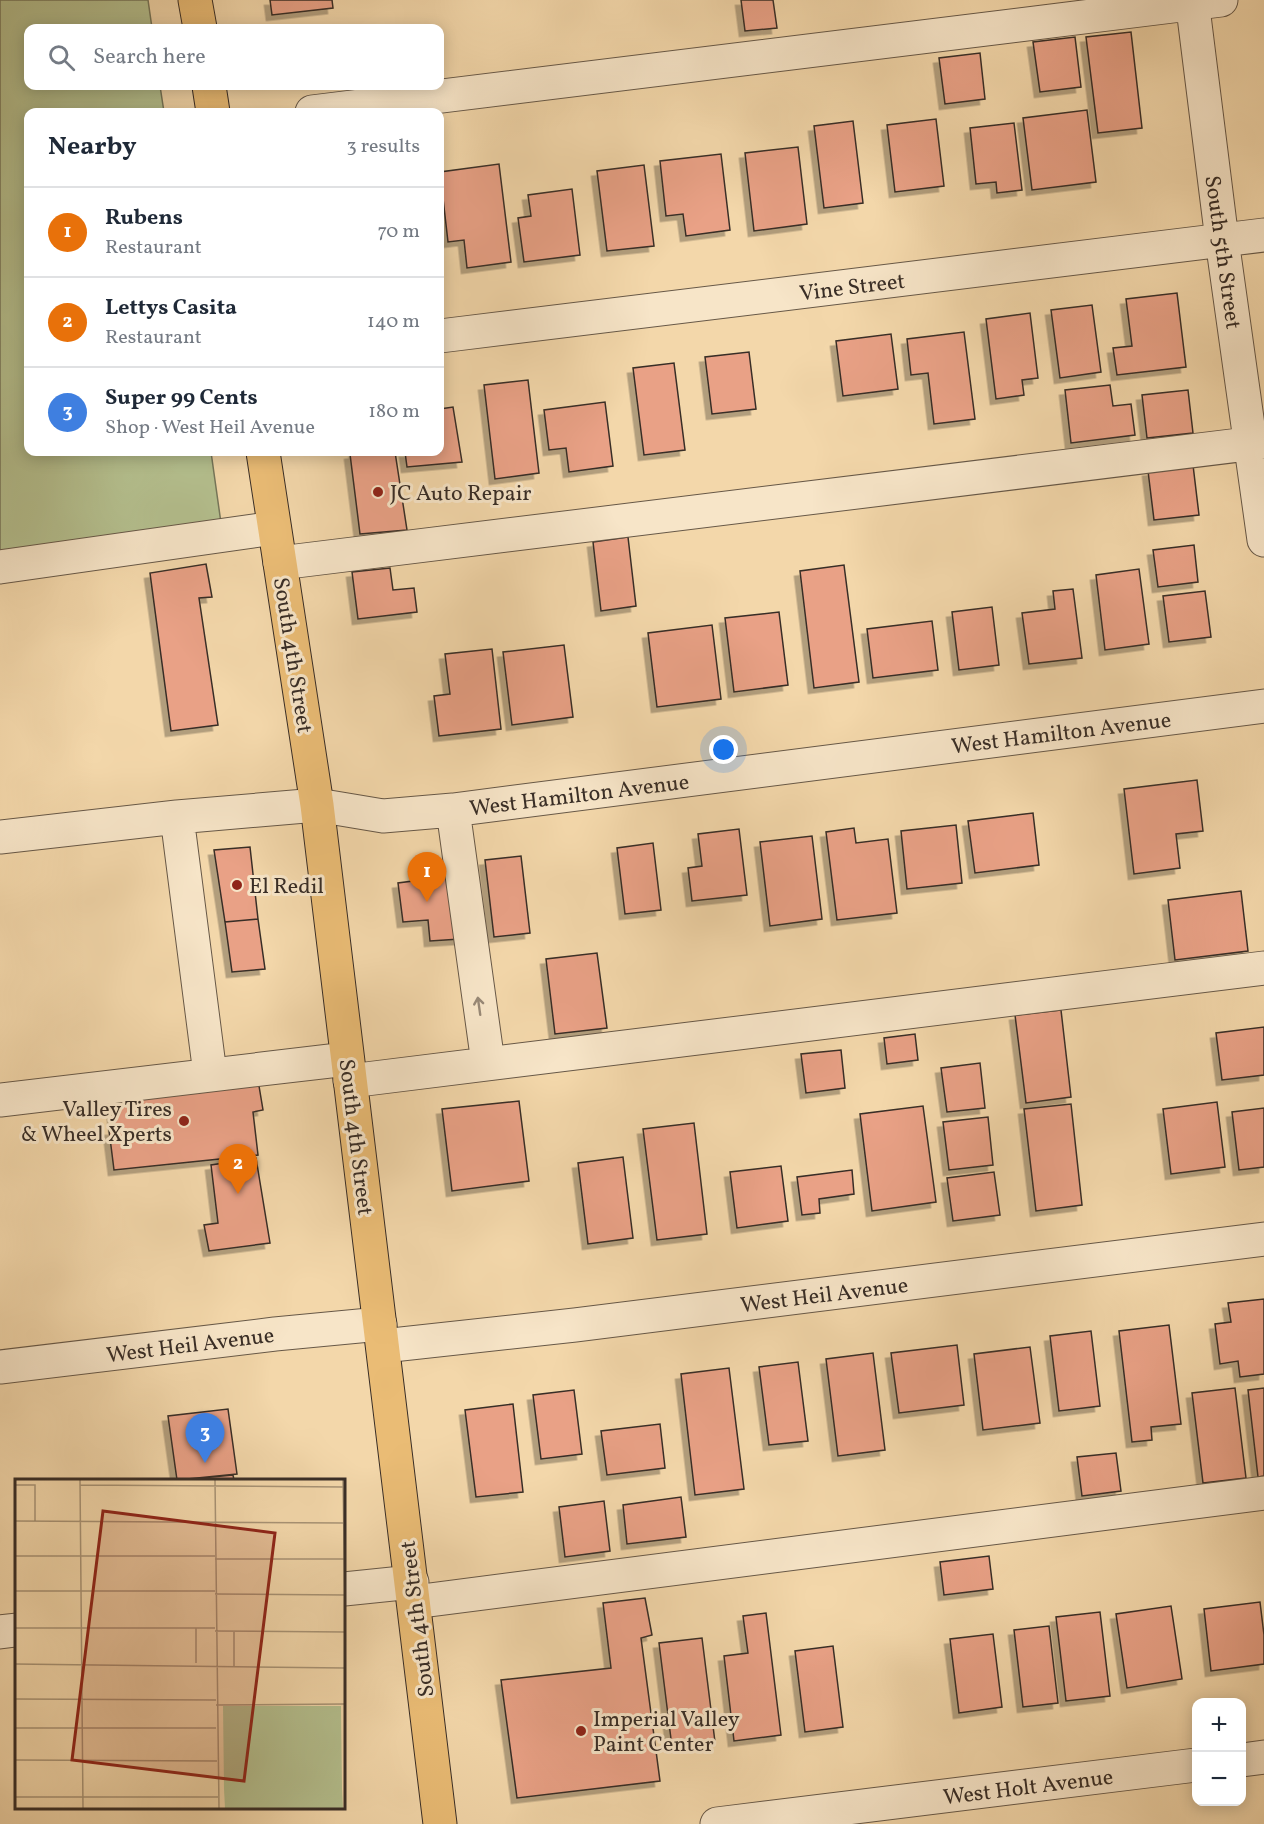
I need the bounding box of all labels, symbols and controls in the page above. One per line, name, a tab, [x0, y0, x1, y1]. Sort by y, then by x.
search box	[24, 24, 444, 90]
icon: search	[45, 41, 78, 74]
text: Search here	[93, 42, 206, 73]
text: Nearby	[48, 129, 137, 165]
text: 3 results	[346, 133, 420, 161]
street label: South 5th Street	[1195, 173, 1248, 332]
text: Rubens	[105, 203, 183, 234]
text: 1	[63, 218, 72, 246]
text: 70 m	[377, 218, 420, 246]
text: Restaurant	[105, 234, 202, 262]
street label: Vine Street	[798, 267, 907, 310]
text: Lettys Casita	[105, 293, 237, 324]
text: 2	[62, 308, 73, 336]
text: 140 m	[367, 308, 420, 336]
text: Restaurant	[105, 324, 202, 352]
text: Super 99 Cents	[105, 383, 258, 414]
text: 3	[62, 398, 73, 426]
text: 180 m	[368, 398, 420, 426]
text: Shop · West Heil Avenue	[105, 414, 315, 442]
place label: JC Auto Repair	[390, 479, 532, 510]
marker: JC Auto Repair	[371, 485, 385, 499]
street label: South 4th Street	[264, 575, 319, 736]
street label: West Hamilton Avenue	[950, 706, 1173, 763]
your location	[709, 735, 738, 764]
street label: West Hamilton Avenue	[468, 768, 691, 825]
pin: 1	[408, 852, 446, 902]
place label: El Redil	[249, 872, 324, 903]
marker: El Redil	[230, 878, 244, 892]
one-way arrow	[474, 996, 485, 1016]
street label: South 4th Street	[330, 1057, 380, 1218]
place label: Valley Tires & Wheel Xperts	[21, 1095, 172, 1151]
marker: Valley Tires & Wheel Xperts	[177, 1114, 191, 1128]
pin: 2	[218, 1144, 258, 1194]
street label: West Heil Avenue	[739, 1271, 910, 1322]
street label: West Heil Avenue	[105, 1321, 276, 1372]
pin: 3	[186, 1414, 224, 1463]
inset map	[15, 1479, 345, 1809]
street label: South 4th Street	[393, 1538, 443, 1699]
map controls	[1192, 1698, 1246, 1806]
button: +	[1192, 1698, 1246, 1752]
place label: Imperial Valley Paint Center	[593, 1705, 740, 1761]
marker: Imperial Valley Paint Center	[574, 1724, 588, 1738]
button: −	[1192, 1752, 1246, 1806]
street label: West Holt Avenue	[942, 1763, 1115, 1814]

